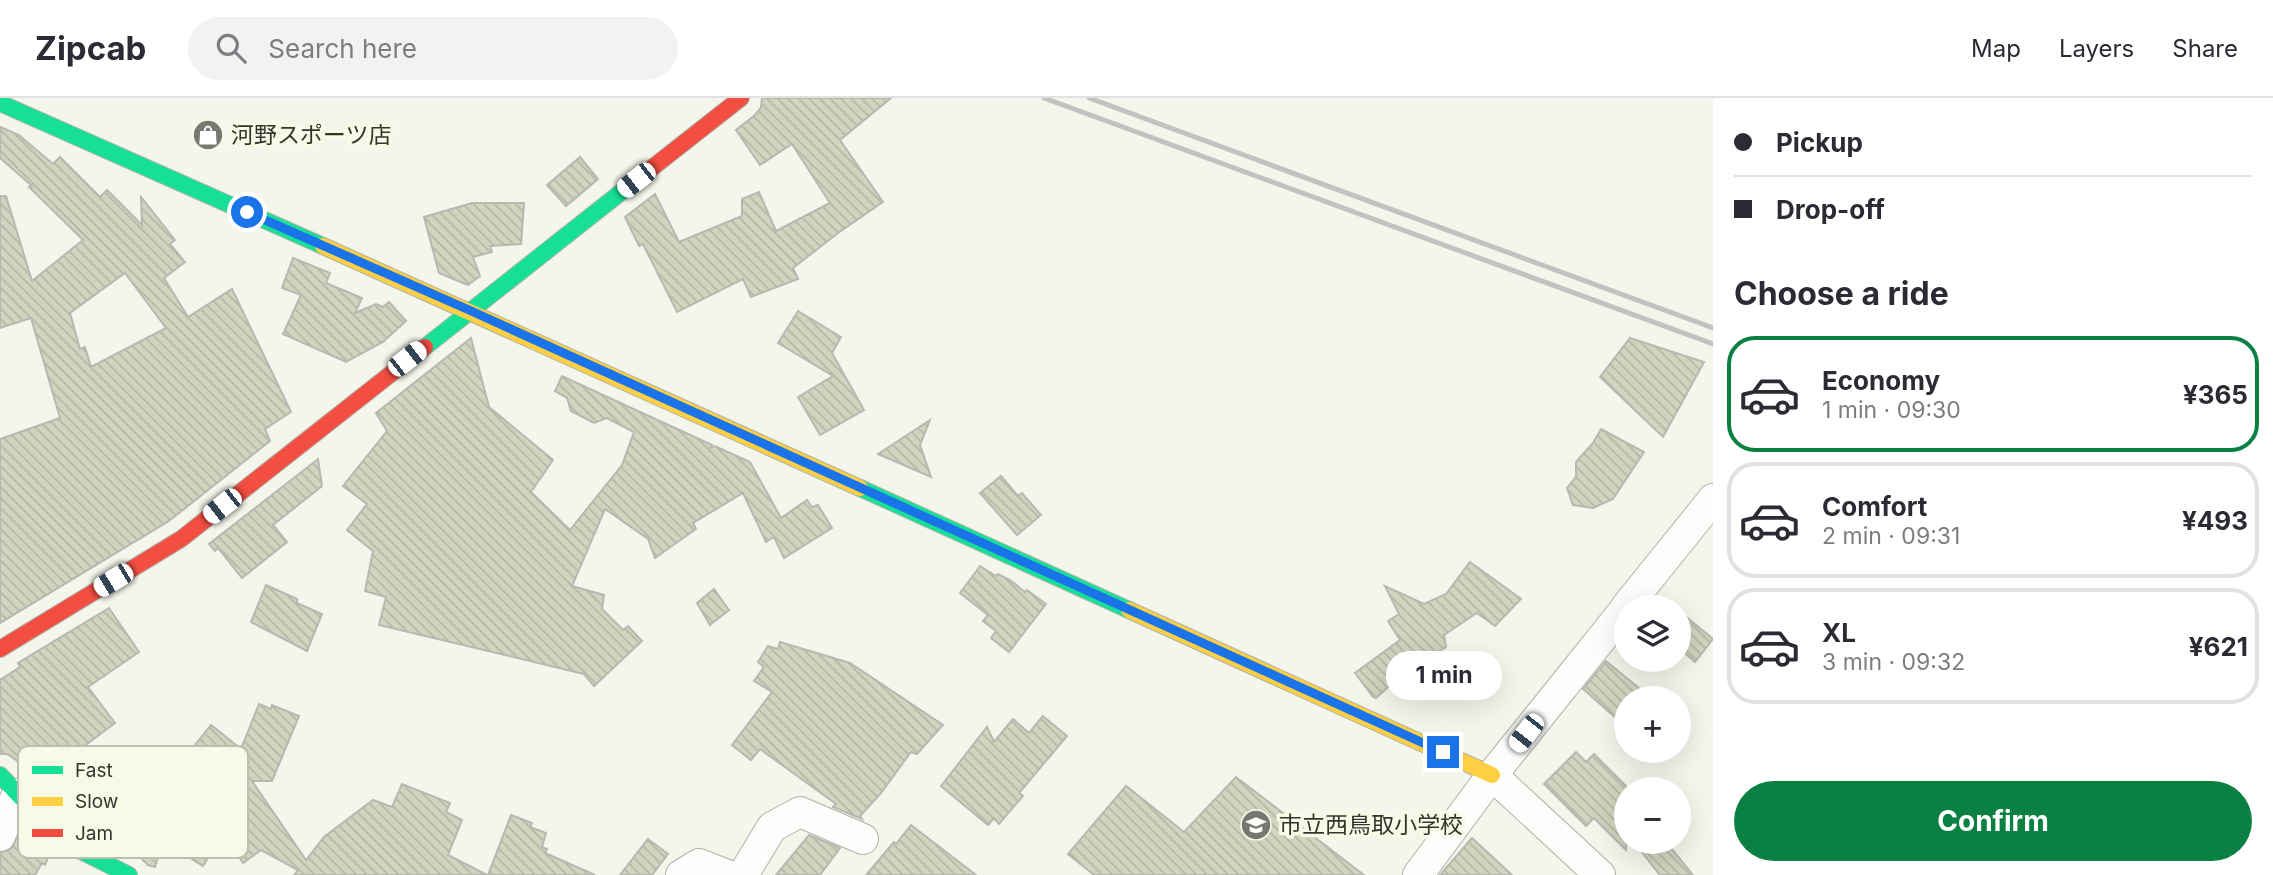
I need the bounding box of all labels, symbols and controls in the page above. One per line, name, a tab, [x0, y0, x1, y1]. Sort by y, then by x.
search box	[188, 17, 678, 80]
text: Zipcab	[35, 28, 146, 68]
icon: search	[212, 29, 250, 67]
text: Search here	[268, 33, 417, 64]
text: Map	[1971, 34, 2021, 63]
text: Layers	[2059, 34, 2134, 63]
text: Share	[2172, 34, 2238, 63]
shop icon: 河野スポーツ店	[191, 118, 225, 152]
place label: 河野スポーツ店	[231, 121, 392, 149]
text: Pickup	[1776, 127, 1863, 158]
car	[613, 159, 660, 201]
text: Drop-off	[1776, 194, 1885, 225]
route start	[231, 196, 263, 228]
text: Choose a ride	[1734, 274, 1949, 313]
car	[384, 338, 431, 380]
icon: car	[1738, 363, 1801, 426]
text: Economy	[1822, 365, 1940, 396]
text: ¥365	[2183, 379, 2248, 410]
text: 1 min · 09:30	[1822, 396, 1961, 424]
car	[199, 485, 246, 527]
icon: car	[1738, 489, 1801, 552]
text: Comfort	[1822, 491, 1927, 522]
text: ¥493	[2182, 505, 2248, 536]
text: 2 min · 09:31	[1822, 522, 1960, 550]
car	[90, 560, 137, 600]
map controls	[1614, 595, 1691, 854]
button: layers	[1614, 595, 1691, 672]
icon: car	[1738, 615, 1801, 678]
text: XL	[1822, 617, 1856, 648]
text: ¥621	[2189, 631, 2248, 662]
text: 3 min · 09:32	[1822, 648, 1965, 676]
callout: 1 min	[1385, 650, 1501, 700]
text: 1 min	[1416, 661, 1472, 689]
button: +	[1614, 686, 1691, 763]
car	[1505, 710, 1548, 756]
route end	[1427, 736, 1459, 768]
legend	[18, 746, 248, 858]
text: Fast	[75, 759, 113, 782]
button: −	[1614, 777, 1691, 854]
button: Confirm	[1734, 781, 2252, 861]
text: Slow	[75, 790, 118, 813]
school or university icon: 市立西鳥取小学校	[1239, 808, 1273, 842]
place label: 市立西鳥取小学校	[1279, 811, 1463, 839]
text: Jam	[75, 822, 113, 845]

